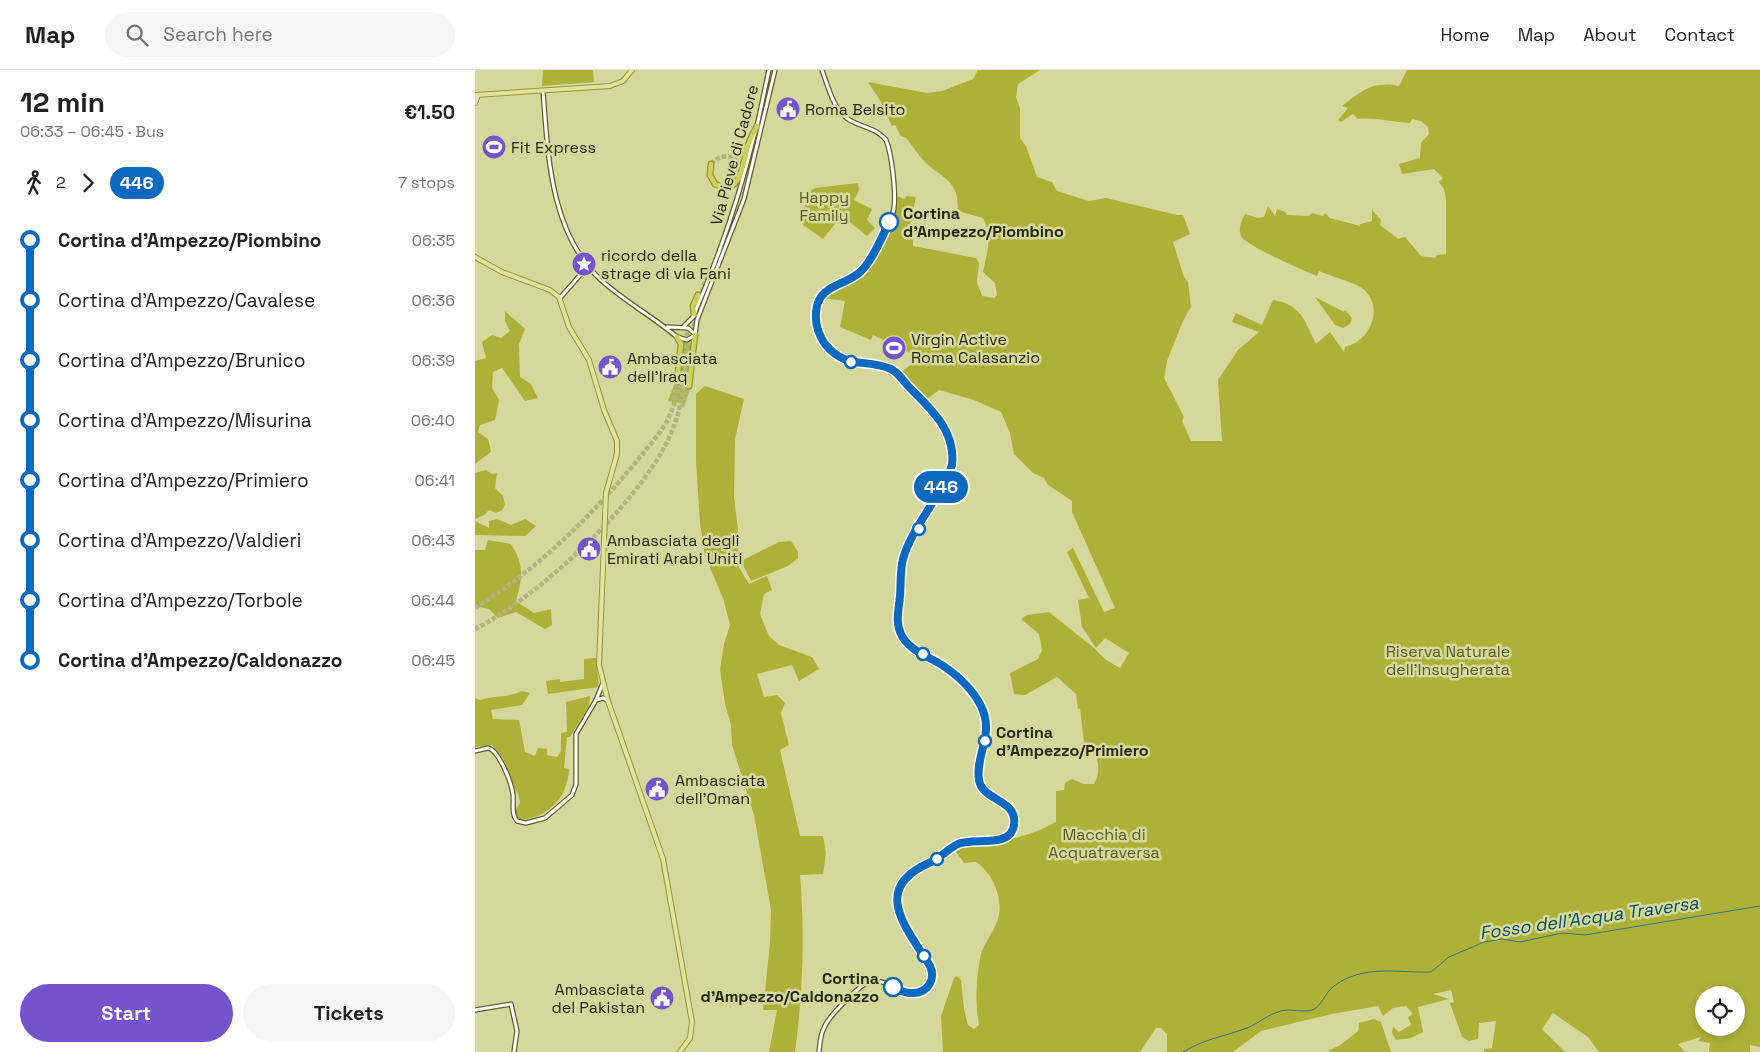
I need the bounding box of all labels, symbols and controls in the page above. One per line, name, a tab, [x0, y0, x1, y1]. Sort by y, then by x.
search box	[105, 12, 455, 57]
text: Map	[25, 19, 75, 50]
icon: search	[123, 21, 151, 49]
text: Search here	[163, 22, 273, 47]
text: Home	[1441, 23, 1490, 46]
text: Map	[1518, 23, 1555, 46]
text: About	[1583, 23, 1637, 46]
text: Contact	[1665, 23, 1735, 46]
street label: Via Pieve di Cadore	[706, 83, 763, 228]
text: 12 min	[20, 84, 105, 120]
public building icon: Roma Belsito	[775, 96, 801, 122]
place label: Roma Belsito	[805, 99, 905, 120]
text: €1.50	[404, 100, 455, 125]
text: 06:33 – 06:45 · Bus	[20, 121, 164, 142]
sports icon: Fit Express	[481, 134, 507, 160]
place label: Fit Express	[511, 137, 596, 158]
icon: walk	[20, 169, 48, 197]
icon: forward	[74, 169, 102, 197]
text: 446	[120, 171, 154, 194]
text: 2	[56, 172, 66, 193]
text: 7 stops	[398, 172, 455, 193]
park label: Happy Family	[799, 187, 849, 226]
place label: Cortina d'Ampezzo/Piombino	[903, 203, 1064, 242]
marker: Cortina d'Ampezzo/Piombino	[879, 212, 899, 232]
text: Cortina d'Ampezzo/Piombino	[58, 228, 321, 253]
text: 06:35	[412, 230, 455, 251]
place label: ricordo della strage di via Fani	[601, 245, 731, 284]
place icon: ricordo della strage di via Fani	[571, 251, 597, 277]
text: Cortina d'Ampezzo/Cavalese	[58, 288, 315, 313]
text: 06:36	[411, 290, 455, 311]
place label: Virgin Active Roma Calasanzio	[911, 329, 1040, 368]
sports icon: Virgin Active Roma Calasanzio	[881, 335, 907, 361]
text: Cortina d'Ampezzo/Brunico	[58, 348, 305, 373]
place label: Ambasciata dell'Iraq	[627, 348, 717, 387]
text: 06:39	[411, 350, 455, 371]
public building icon: Ambasciata dell'Iraq	[597, 354, 623, 380]
unlabelled marker	[844, 355, 858, 369]
text: Cortina d'Ampezzo/Misurina	[58, 408, 312, 433]
text: 06:40	[411, 410, 455, 431]
text: Cortina d'Ampezzo/Primiero	[58, 468, 309, 493]
text: 06:41	[415, 470, 455, 491]
line badge: 446	[912, 471, 970, 503]
text: 446	[924, 475, 958, 498]
unlabelled marker	[912, 522, 926, 536]
text: Cortina d'Ampezzo/Valdieri	[58, 528, 301, 553]
text: 06:43	[411, 530, 455, 551]
place label: Ambasciata degli Emirati Arabi Uniti	[607, 530, 742, 569]
public building icon: Ambasciata degli Emirati Arabi Uniti	[576, 536, 602, 562]
text: Cortina d'Ampezzo/Torbole	[58, 588, 303, 613]
text: 06:44	[411, 590, 455, 611]
park label: Riserva Naturale dell'Insugherata	[1386, 641, 1510, 680]
unlabelled marker	[916, 647, 930, 661]
text: Cortina d'Ampezzo/Caldonazzo	[58, 648, 342, 673]
text: 06:45	[411, 650, 455, 671]
place label: Cortina d'Ampezzo/Primiero	[996, 722, 1149, 761]
marker: Cortina d'Ampezzo/Primiero	[978, 734, 992, 748]
place label: Ambasciata dell'Oman	[675, 770, 765, 809]
public building icon: Ambasciata dell'Oman	[644, 776, 670, 802]
park label: Macchia di Acquatraversa	[1048, 824, 1160, 863]
unlabelled marker	[930, 852, 944, 866]
water label: Fosso dell'Acqua Traversa	[1478, 891, 1700, 944]
unlabelled marker	[917, 949, 931, 963]
place label: Cortina d'Ampezzo/Caldonazzo	[701, 968, 879, 1007]
marker: Cortina d'Ampezzo/Caldonazzo	[883, 977, 903, 997]
place label: Ambasciata del Pakistan	[551, 979, 645, 1018]
button: Start	[20, 984, 233, 1042]
button: Tickets	[243, 984, 455, 1042]
public building icon: Ambasciata del Pakistan	[649, 985, 675, 1011]
map controls	[1695, 986, 1745, 1036]
button: locate	[1695, 986, 1745, 1036]

